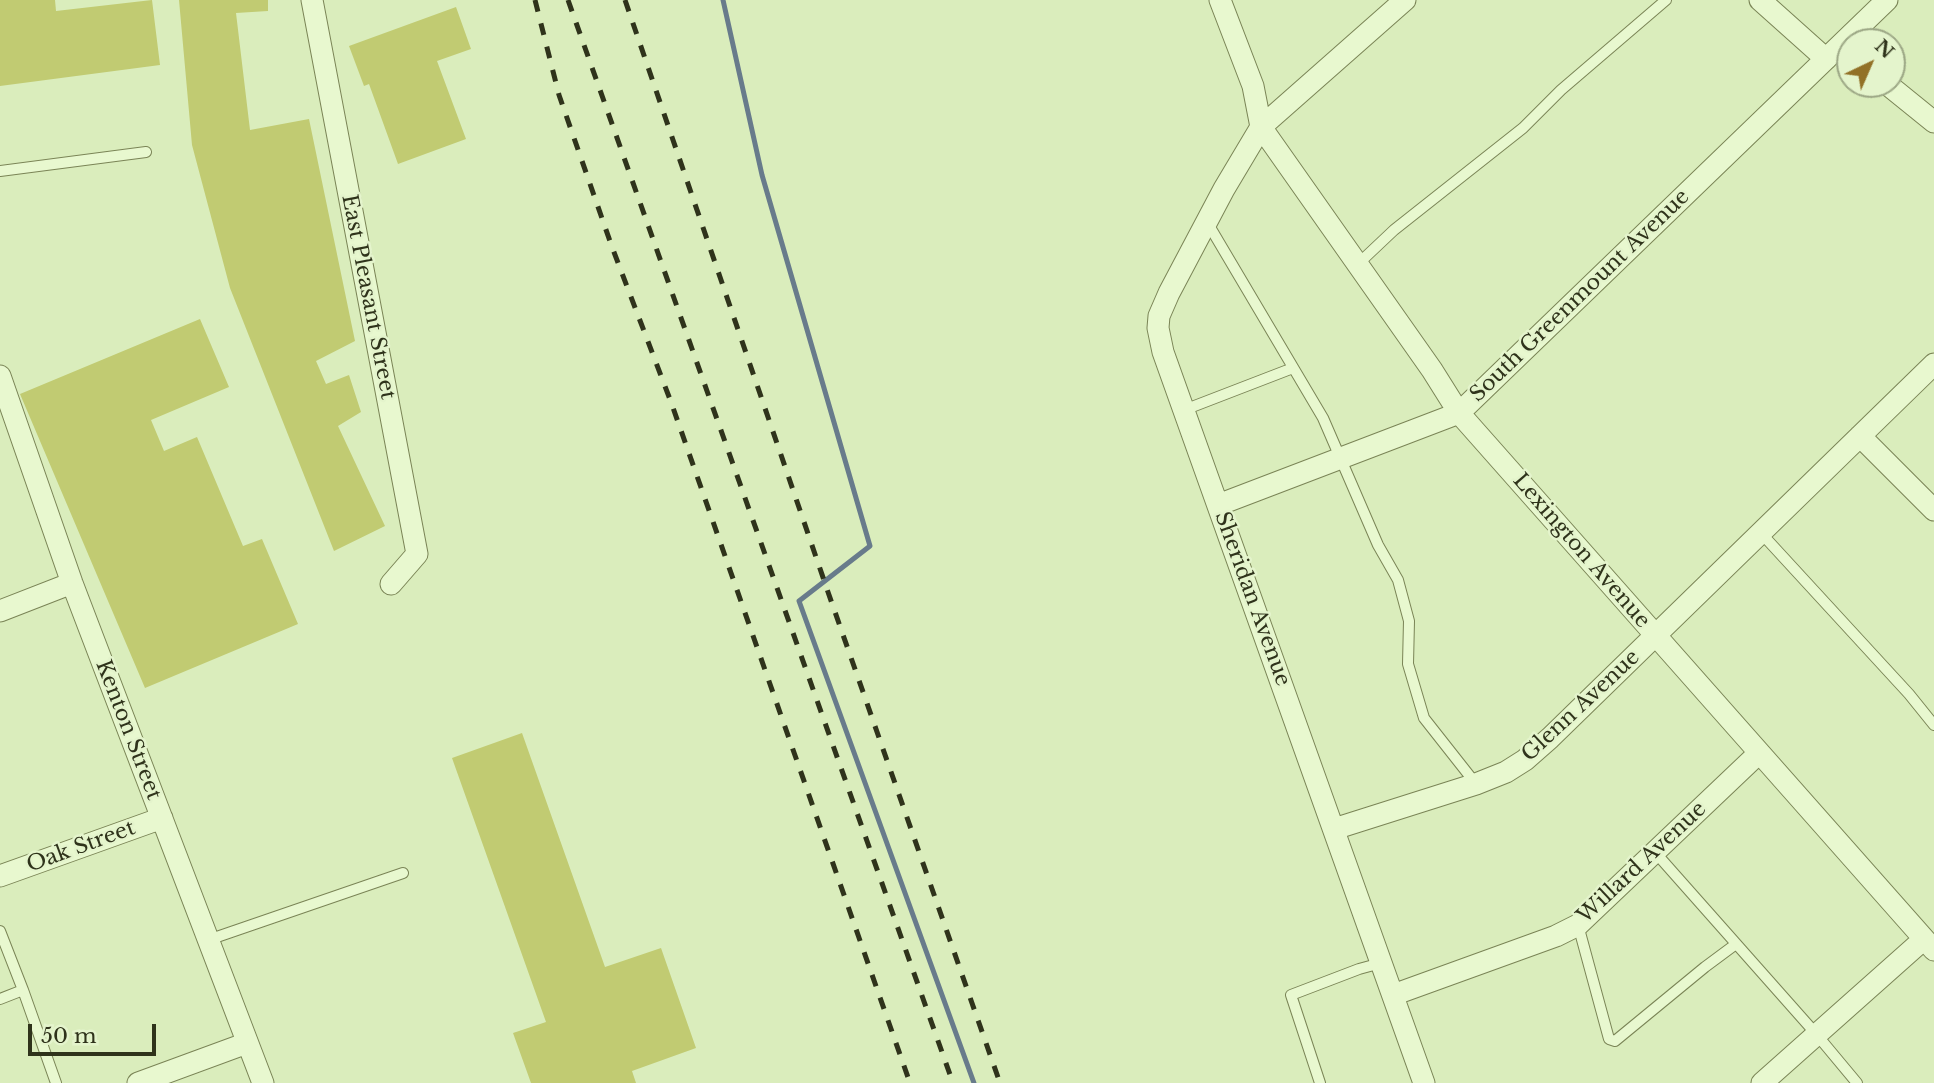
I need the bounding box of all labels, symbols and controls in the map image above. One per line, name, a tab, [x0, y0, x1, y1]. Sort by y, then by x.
north arrow	[1836, 28, 1906, 98]
text: N	[1870, 34, 1899, 63]
street label: South Greenmount Avenue	[1465, 184, 1695, 408]
street label: East Pleasant Street	[336, 192, 400, 402]
street label: Lexington Avenue	[1507, 469, 1655, 633]
street label: Sheridan Avenue	[1209, 508, 1295, 690]
street label: Glenn Avenue	[1517, 645, 1645, 767]
street label: Kenton Street	[90, 657, 166, 803]
street label: Willard Avenue	[1572, 797, 1712, 929]
street label: Oak Street	[23, 816, 139, 878]
scale bar	[32, 1010, 159, 1054]
text: 50 m	[41, 1023, 96, 1049]

